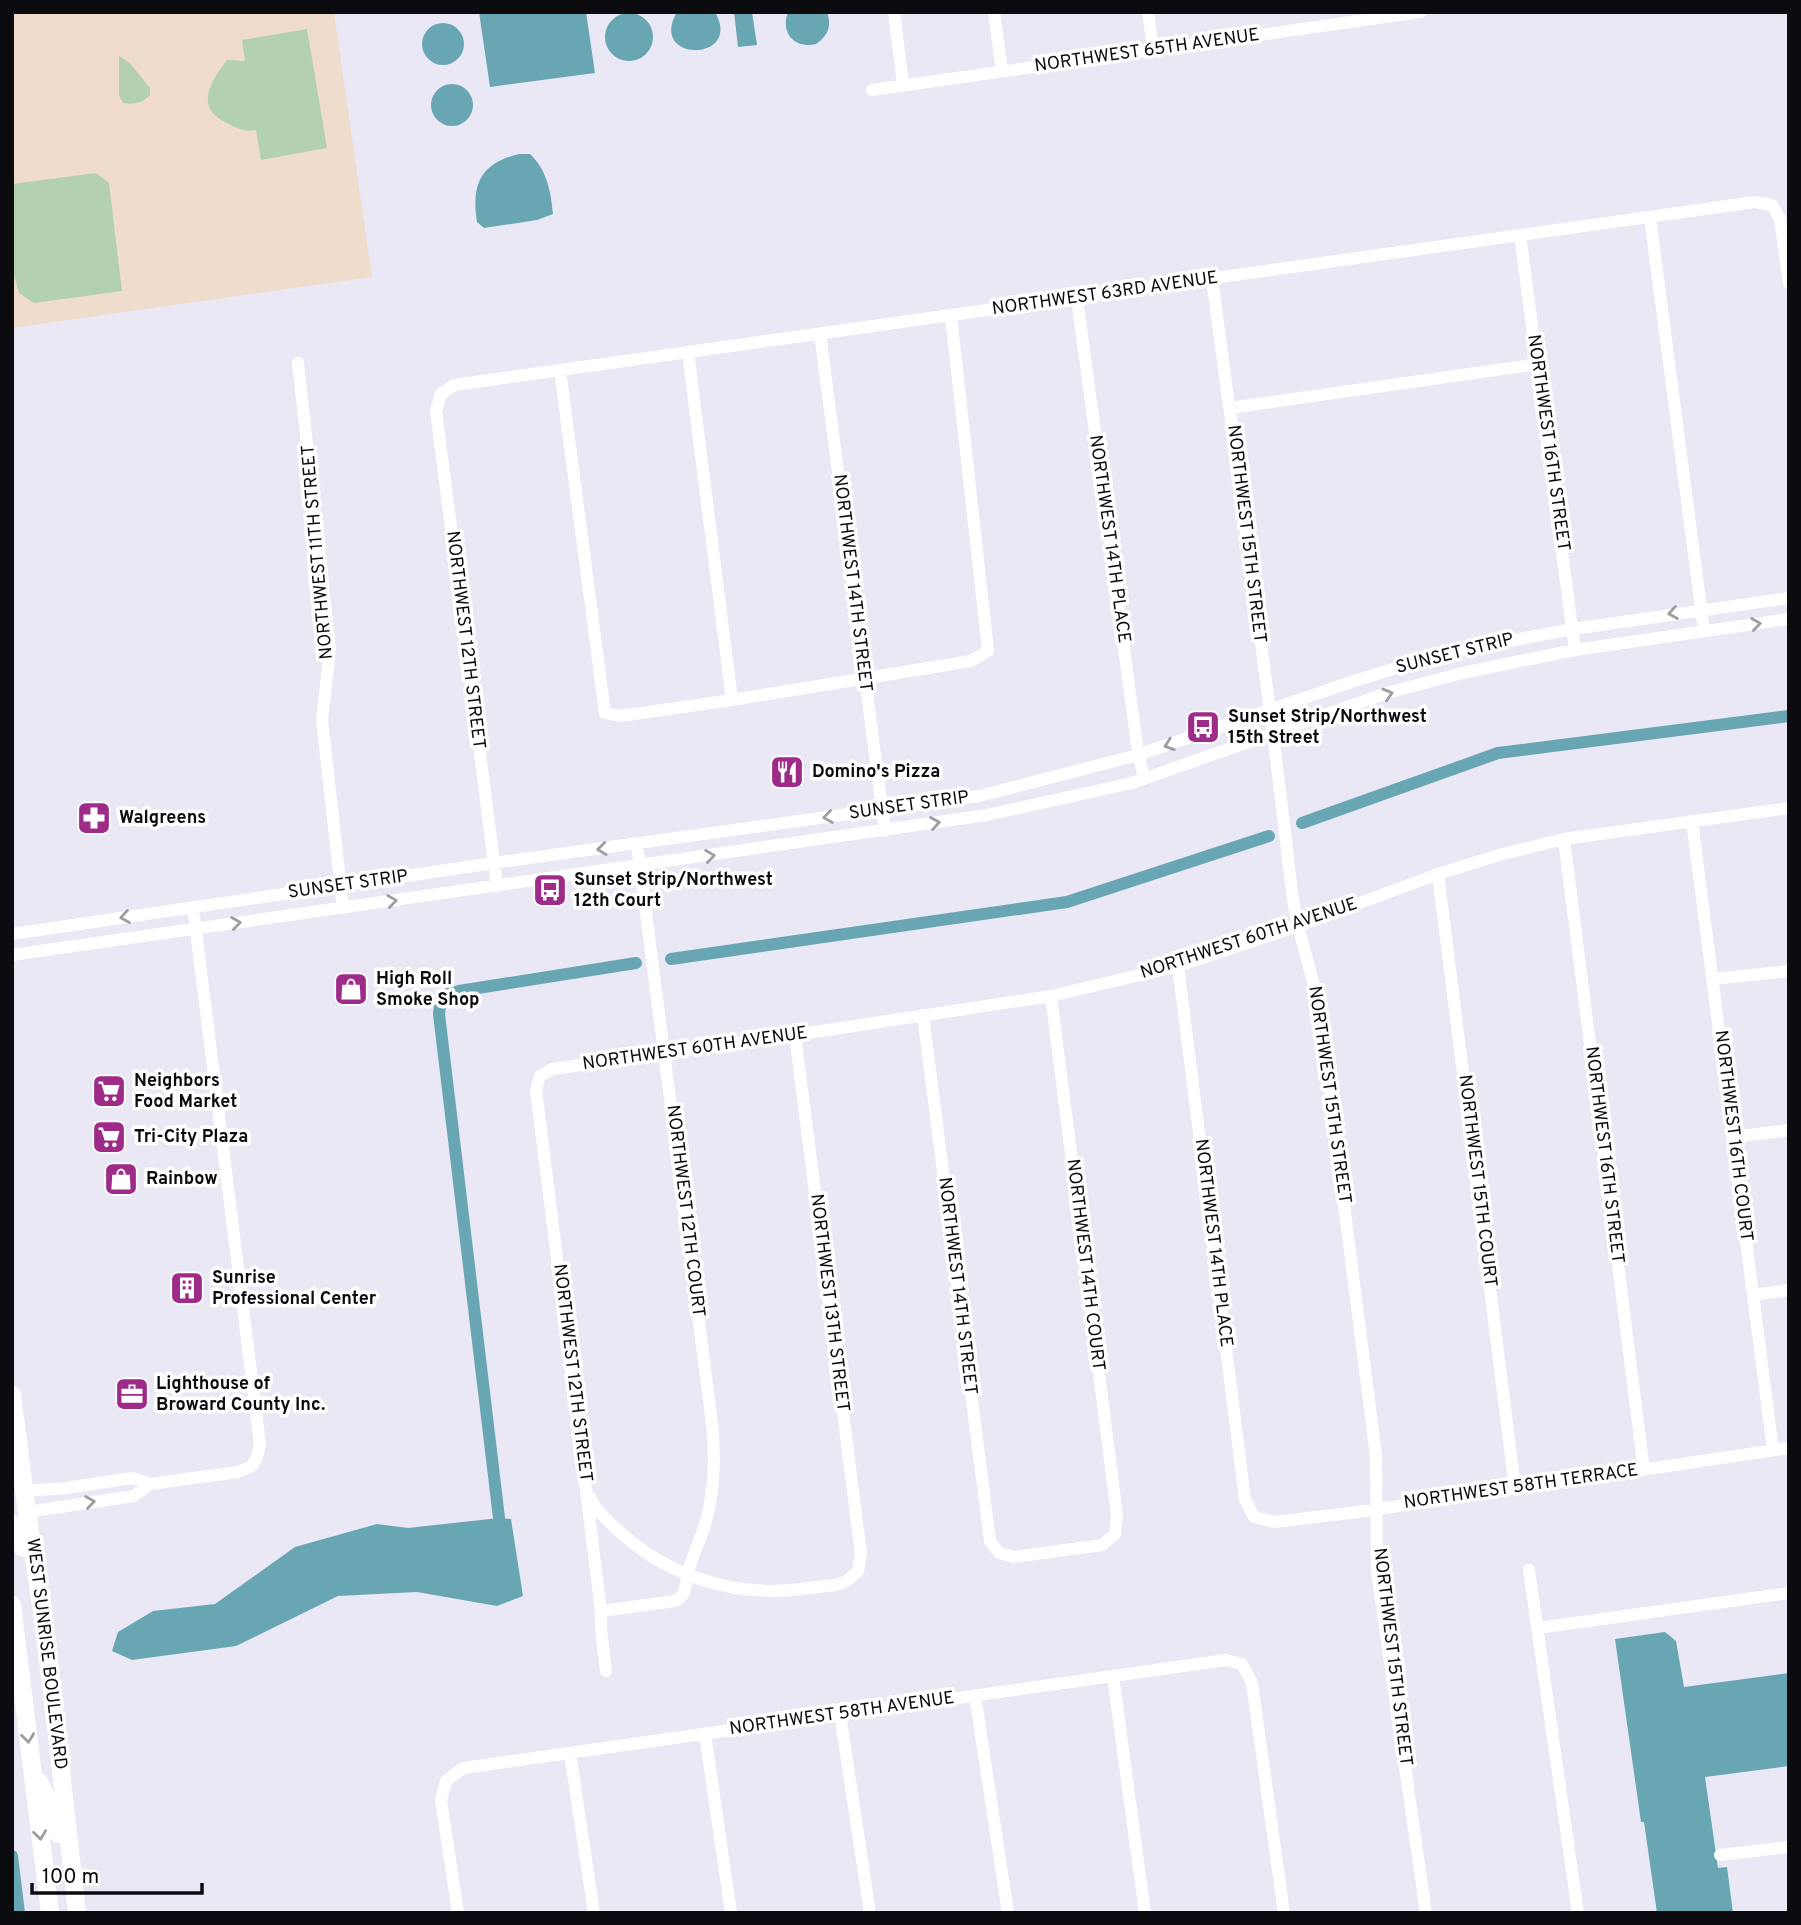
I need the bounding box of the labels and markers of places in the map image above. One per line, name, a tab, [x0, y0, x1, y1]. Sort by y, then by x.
place label: Sunset Strip/Northwest 15th Street	[1228, 706, 1427, 750]
bus stop icon: Sunset Strip/Northwest 15th Street	[1184, 708, 1222, 746]
restaurant icon: Domino's Pizza	[768, 753, 806, 791]
place label: Domino's Pizza	[812, 761, 940, 784]
pharmacy icon: Walgreens	[75, 799, 113, 837]
place label: Walgreens	[119, 807, 206, 830]
place label: Sunset Strip/Northwest 12th Court	[574, 869, 773, 913]
bus stop icon: Sunset Strip/Northwest 12th Court	[531, 871, 569, 909]
place label: High Roll Smoke Shop	[376, 968, 479, 1012]
shop icon: High Roll Smoke Shop	[332, 970, 370, 1008]
place label: Neighbors Food Market	[134, 1070, 237, 1114]
supermarket icon: Neighbors Food Market	[90, 1072, 128, 1110]
supermarket icon: Tri-City Plaza	[90, 1118, 128, 1156]
place label: Tri-City Plaza	[134, 1126, 248, 1149]
shop icon: Rainbow	[102, 1160, 140, 1198]
place label: Rainbow	[146, 1168, 218, 1191]
place label: Sunrise Professional Center	[212, 1267, 377, 1311]
building icon: Sunrise Professional Center	[168, 1269, 206, 1307]
place label: Lighthouse of Broward County Inc.	[156, 1373, 325, 1417]
office icon: Lighthouse of Broward County Inc.	[113, 1375, 151, 1413]

